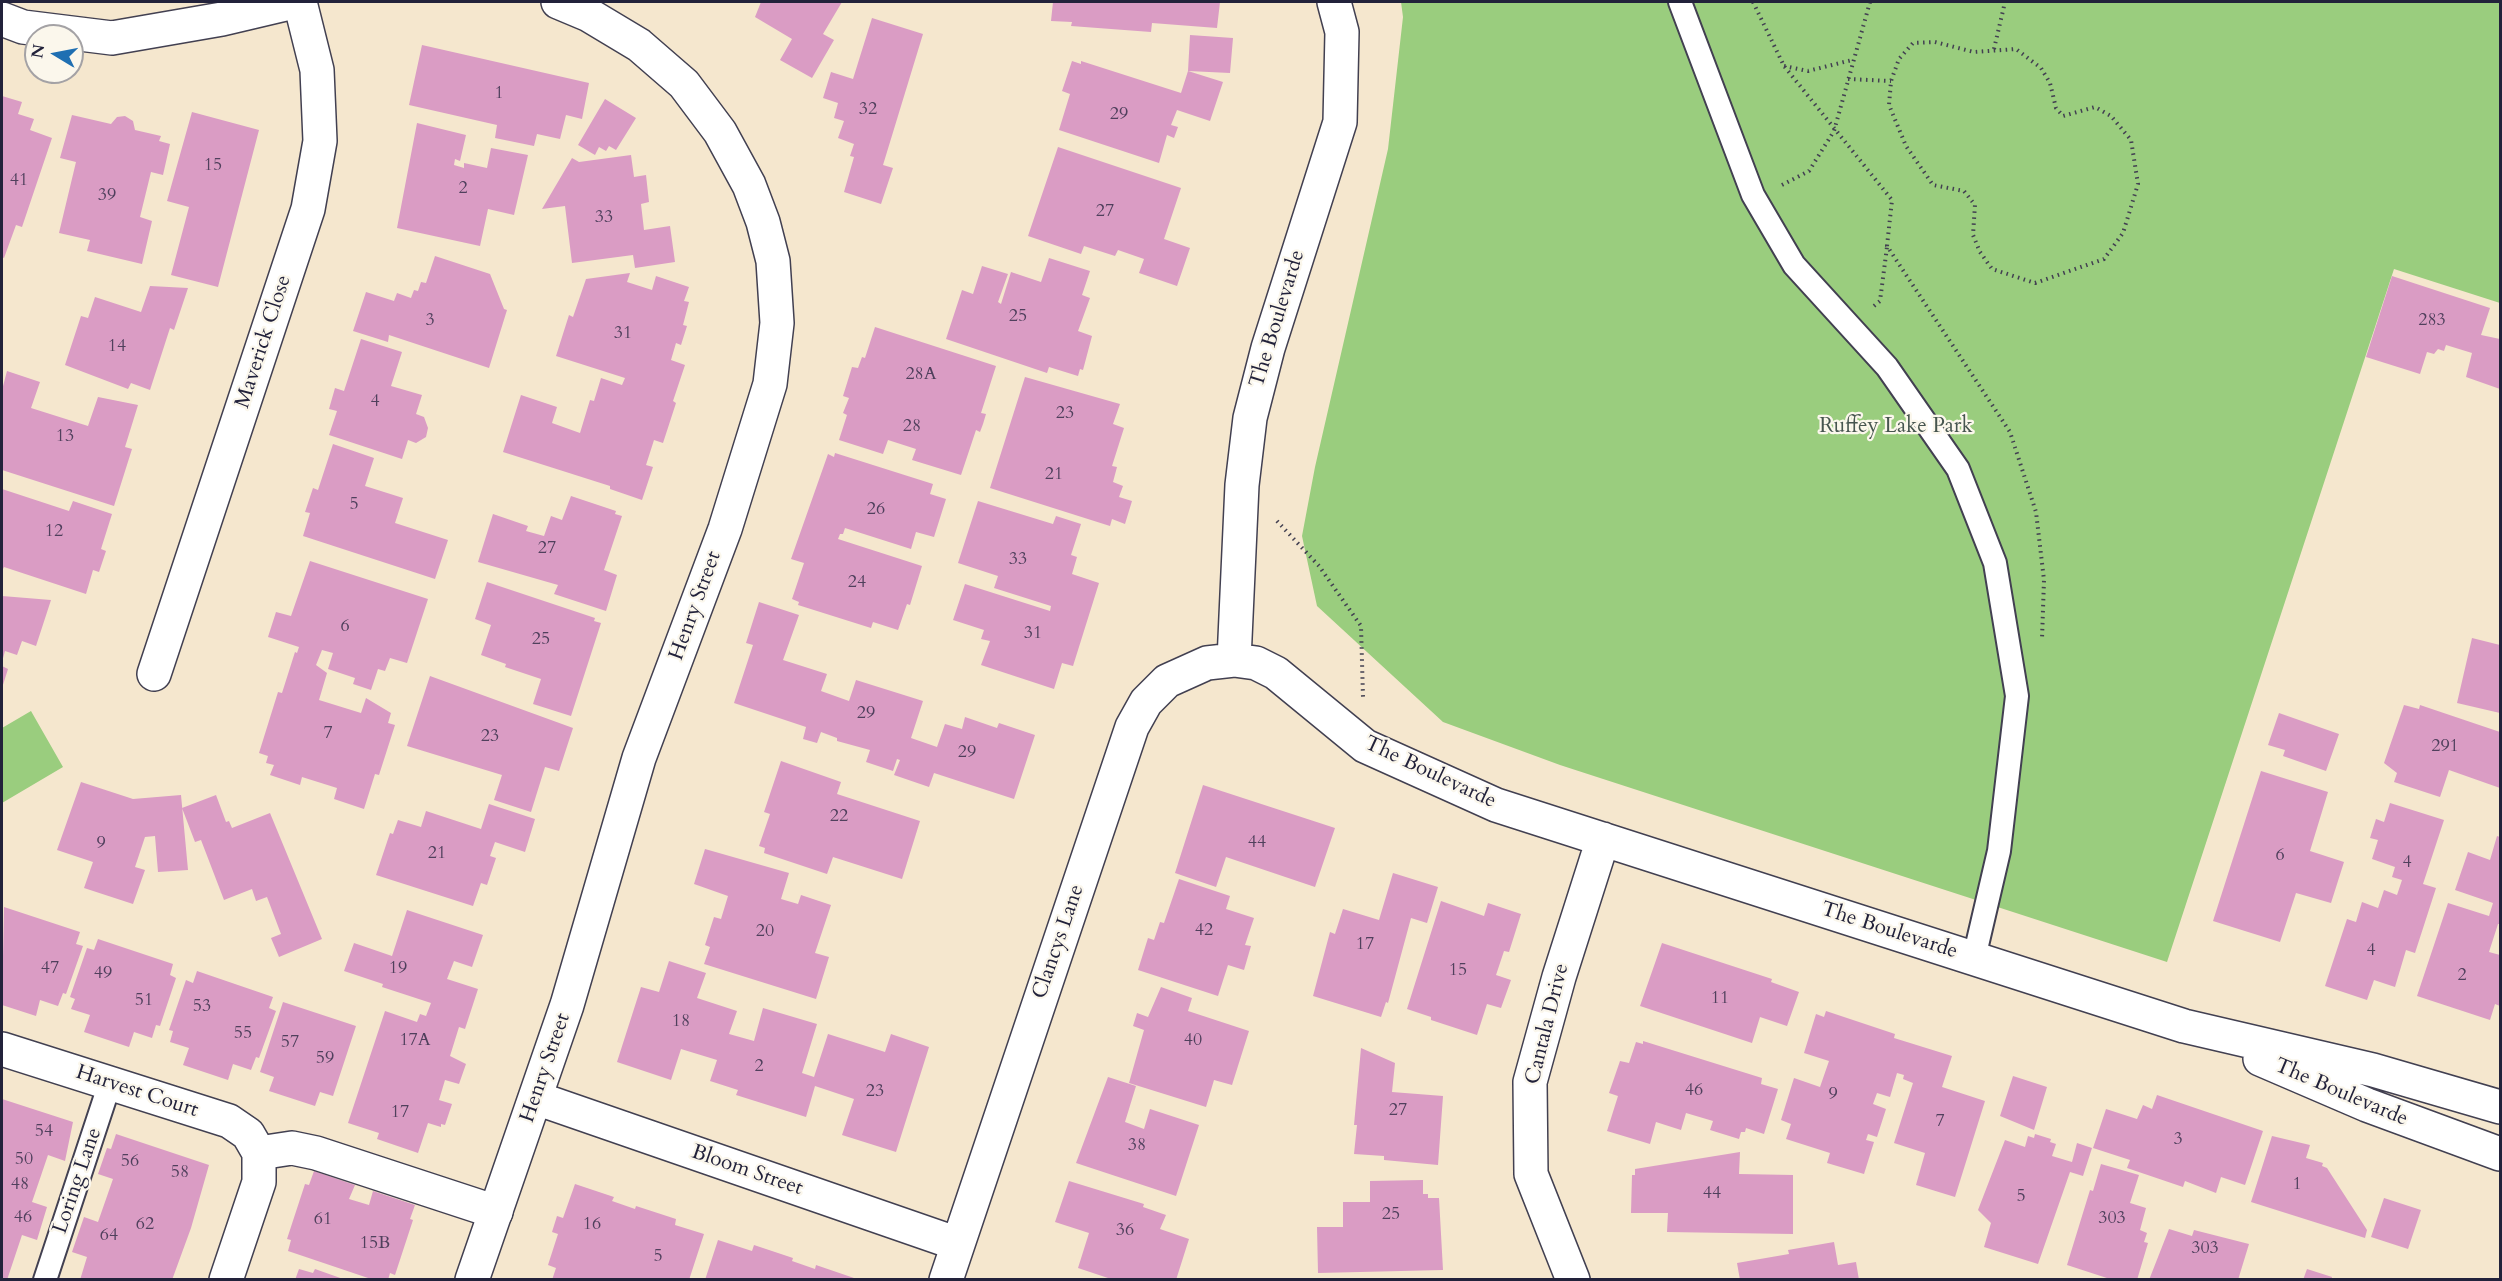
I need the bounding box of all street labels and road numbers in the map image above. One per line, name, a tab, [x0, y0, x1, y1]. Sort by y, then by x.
street label: The Boulevarde	[1245, 247, 1311, 391]
street label: Maverick Close	[231, 272, 297, 412]
street label: Henry Street	[665, 548, 727, 664]
street label: The Boulevarde	[1360, 732, 1500, 814]
street label: Clancys Lane	[1028, 882, 1090, 1002]
street label: The Boulevarde	[1817, 897, 1961, 965]
street label: Cantala Drive	[1521, 961, 1575, 1087]
street label: Henry Street	[516, 1010, 576, 1126]
street label: The Boulevarde	[2271, 1054, 2411, 1132]
street label: Harvest Court	[73, 1060, 201, 1124]
street label: Loring Lane	[48, 1125, 108, 1237]
street label: Bloom Street	[688, 1140, 806, 1202]

